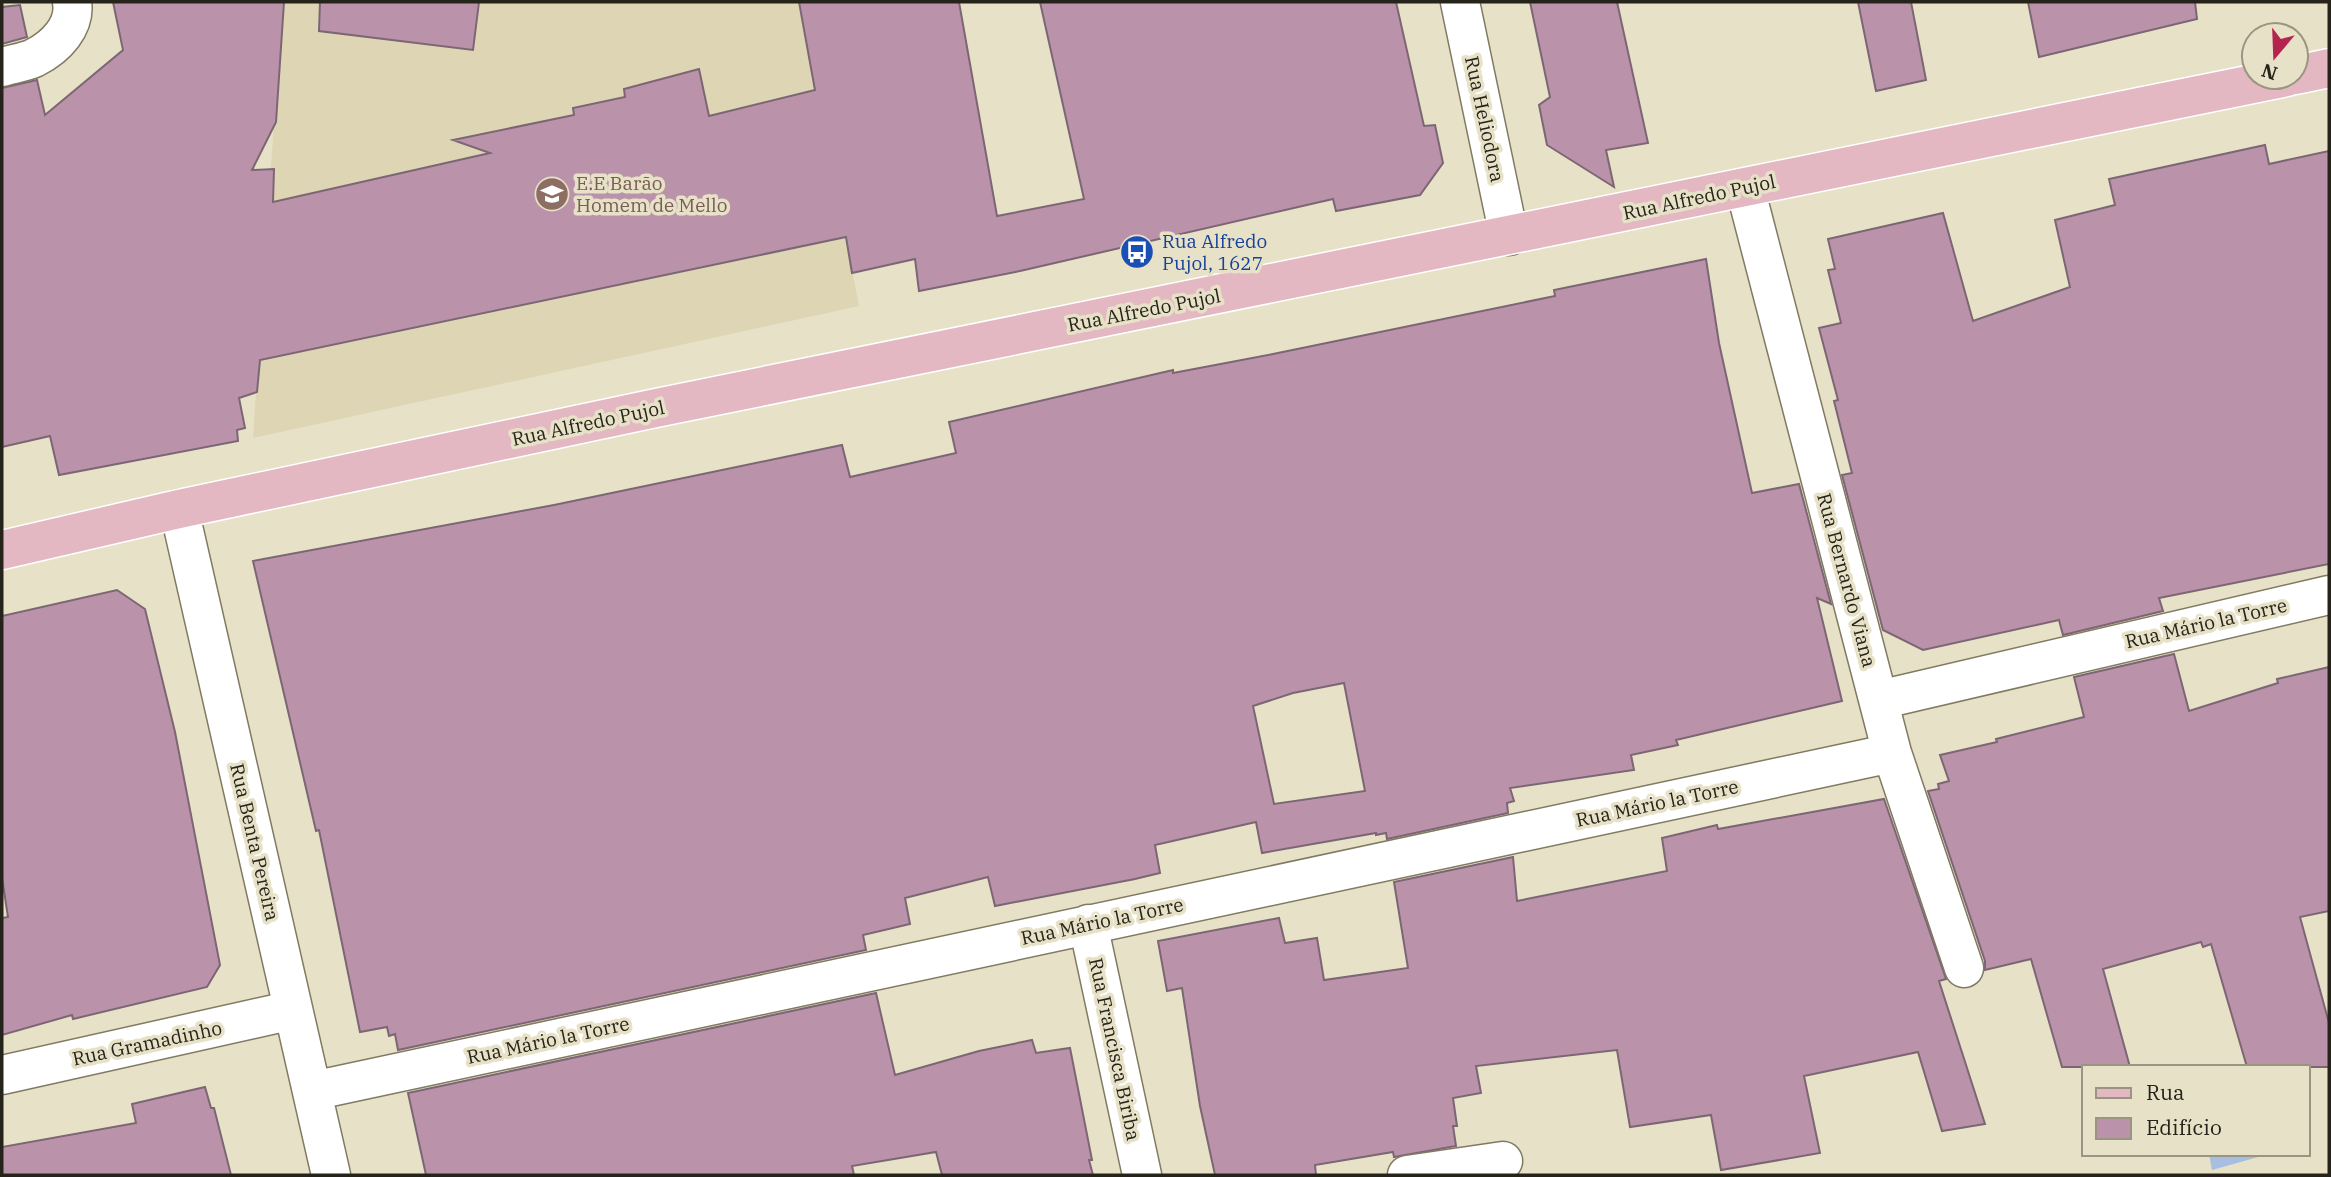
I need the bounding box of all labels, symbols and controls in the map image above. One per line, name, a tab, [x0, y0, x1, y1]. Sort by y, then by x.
north arrow	[2240, 21, 2310, 91]
street label: Rua Heliodora	[1460, 54, 1510, 184]
text: N	[2258, 58, 2280, 86]
street label: Rua Alfredo Pujol	[1620, 169, 1778, 225]
place label: E.E Barão Homem de Mello	[576, 171, 728, 217]
school or university icon: E.E Barão Homem de Mello	[533, 175, 571, 213]
place label: Rua Alfredo Pujol, 1627	[1162, 229, 1267, 275]
bus stop icon: Rua Alfredo Pujol, 1627	[1118, 233, 1156, 271]
street label: Rua Alfredo Pujol	[1065, 283, 1223, 337]
street label: Rua Alfredo Pujol	[509, 395, 667, 451]
street label: Rua Bernardo Viana	[1812, 490, 1882, 670]
street label: Rua Mário la Torre	[2123, 593, 2289, 653]
street label: Rua Benta Pereira	[225, 761, 285, 923]
street label: Rua Mário la Torre	[1574, 774, 1740, 832]
street label: Rua Mário la Torre	[1019, 892, 1185, 950]
street label: Rua Francisca Biriba	[1084, 955, 1146, 1143]
street label: Rua Mário la Torre	[465, 1011, 631, 1069]
street label: Rua Gramadinho	[70, 1015, 224, 1071]
legend	[2082, 1065, 2310, 1156]
text: Rua	[2146, 1078, 2184, 1106]
text: Edifício	[2146, 1113, 2222, 1141]

